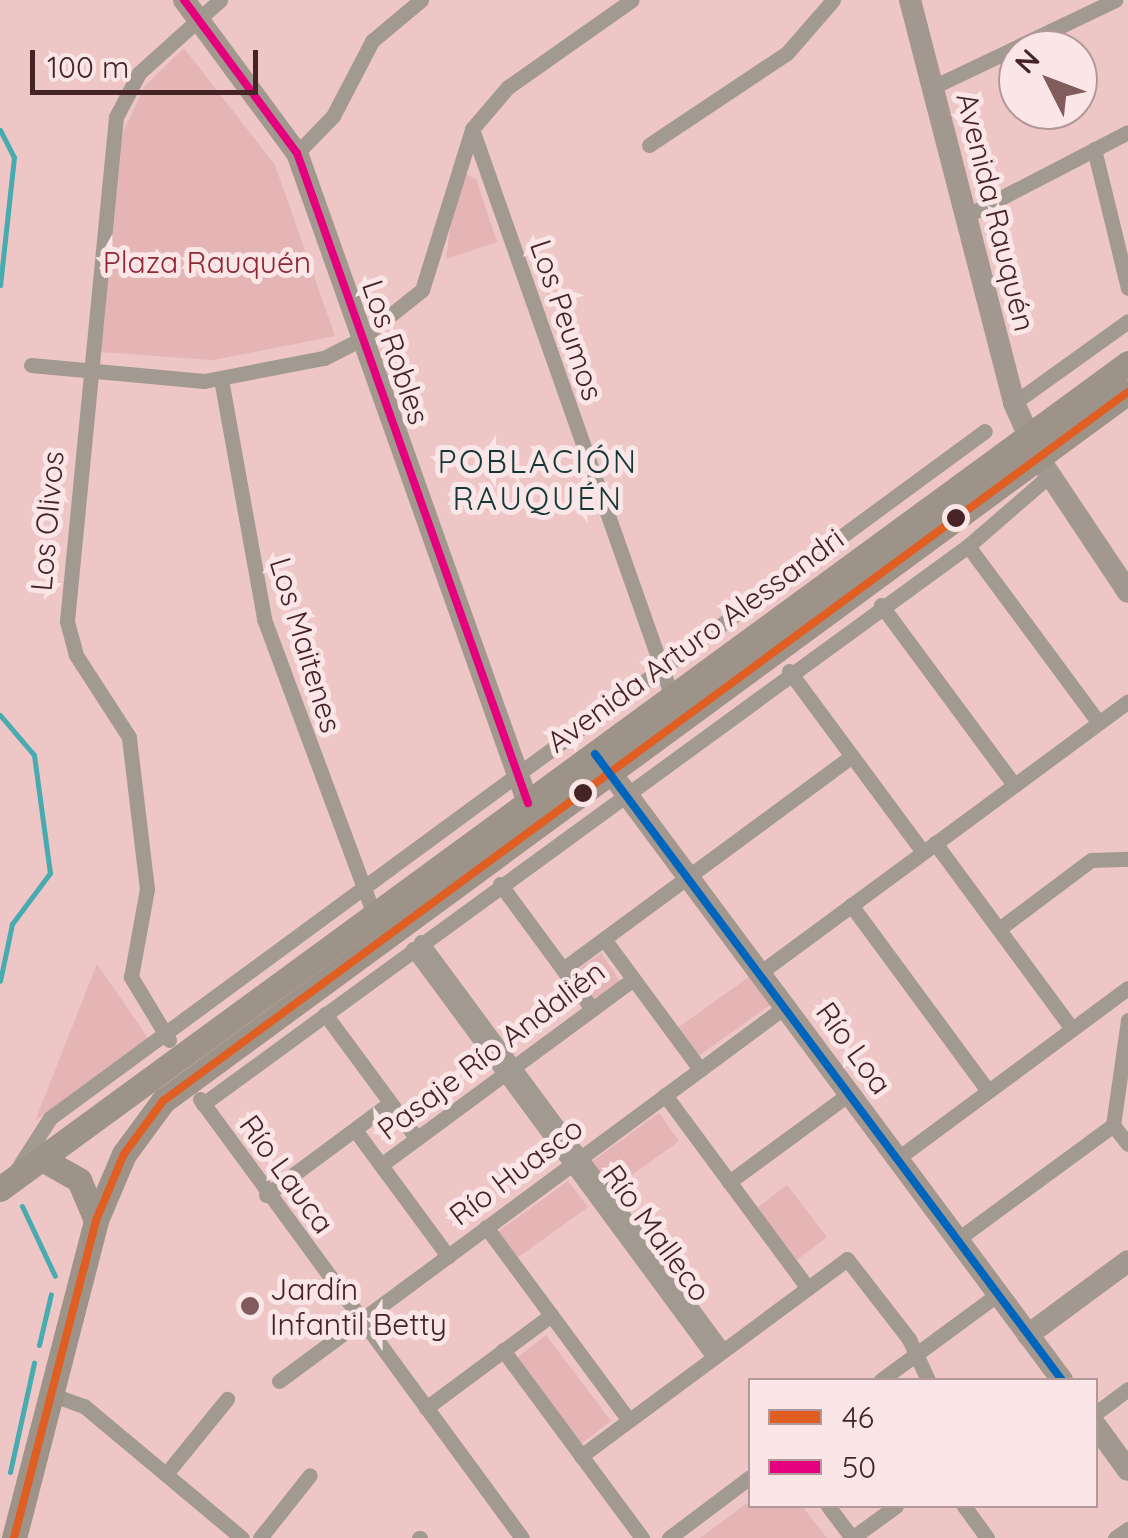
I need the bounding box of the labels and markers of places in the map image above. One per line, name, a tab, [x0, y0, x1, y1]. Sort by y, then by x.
unlabelled marker	[946, 508, 966, 528]
unlabelled marker	[573, 783, 593, 803]
place label: Jardín Infantil Betty	[270, 1271, 447, 1342]
marker: Jardín Infantil Betty	[239, 1295, 261, 1317]

